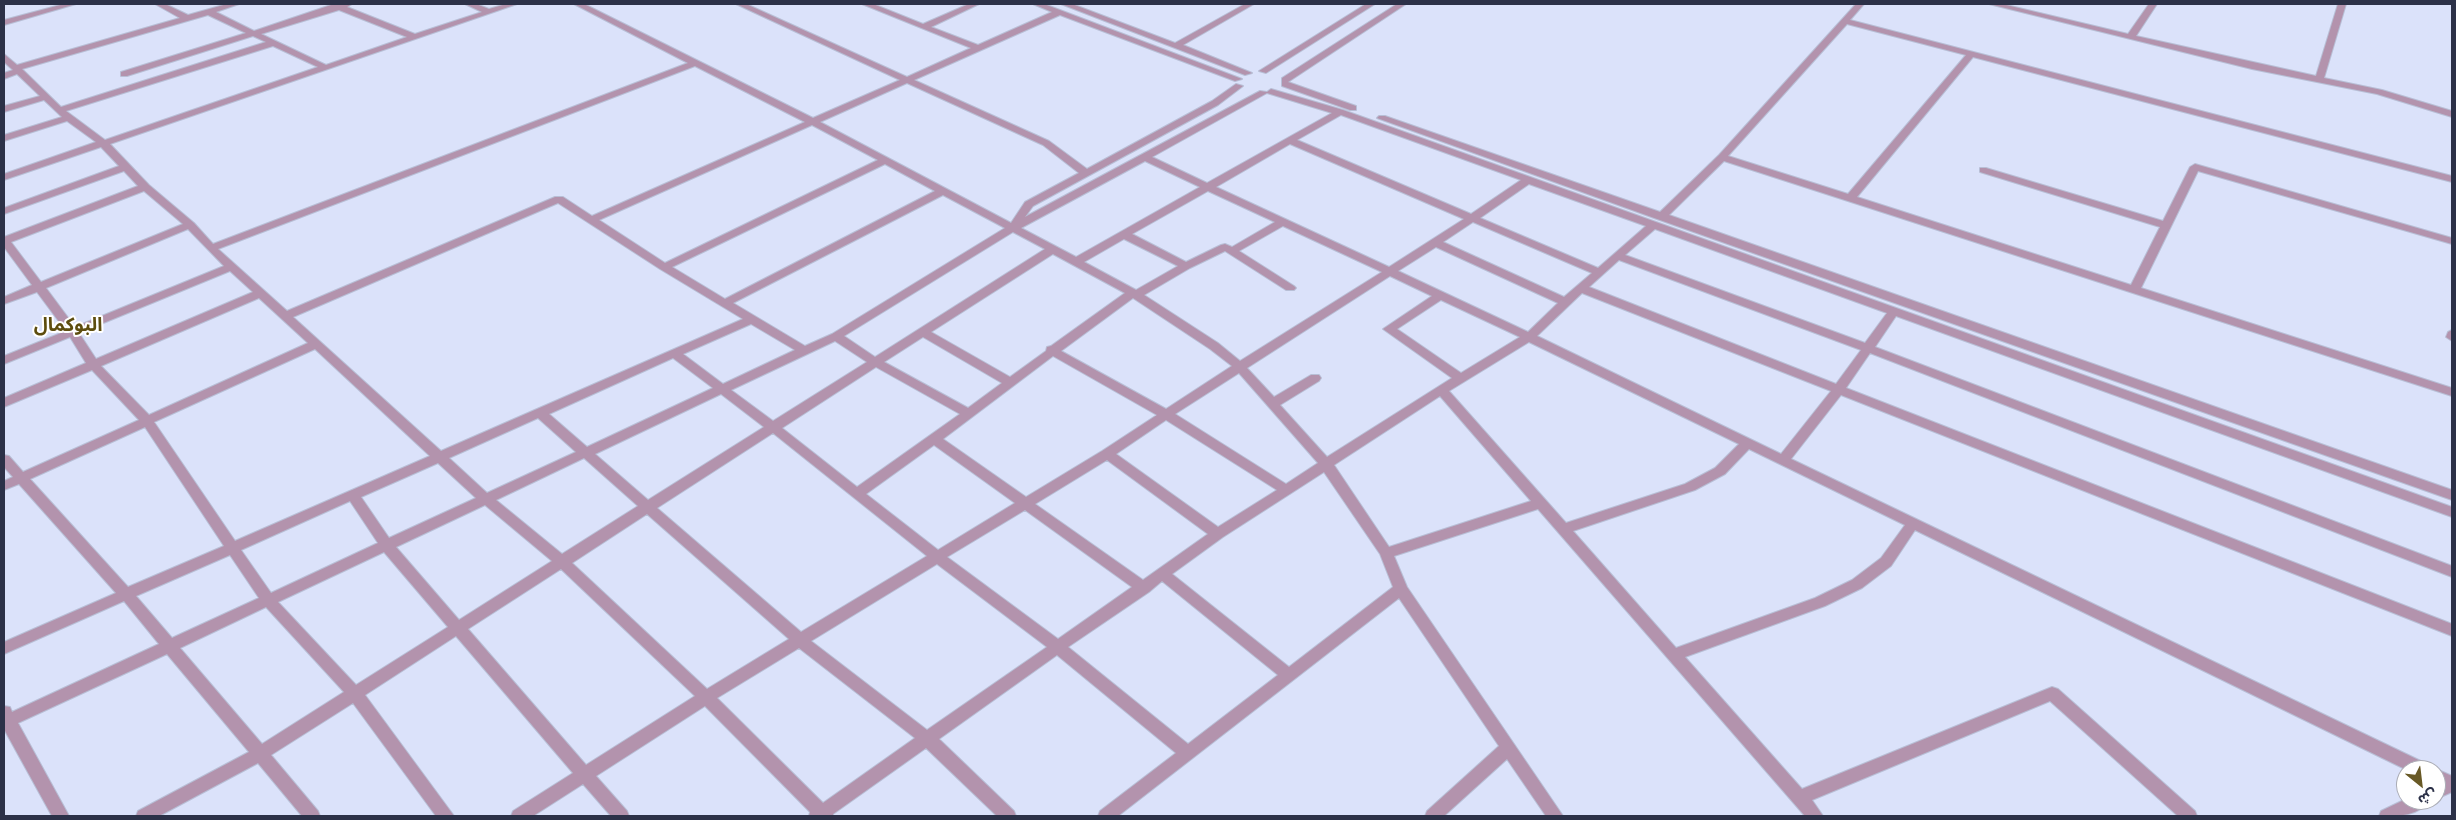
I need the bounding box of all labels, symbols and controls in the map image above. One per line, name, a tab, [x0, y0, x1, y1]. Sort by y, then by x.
district label: البوكمال	[34, 315, 102, 337]
north arrow	[2396, 760, 2446, 810]
text: ش	[2415, 785, 2441, 810]

